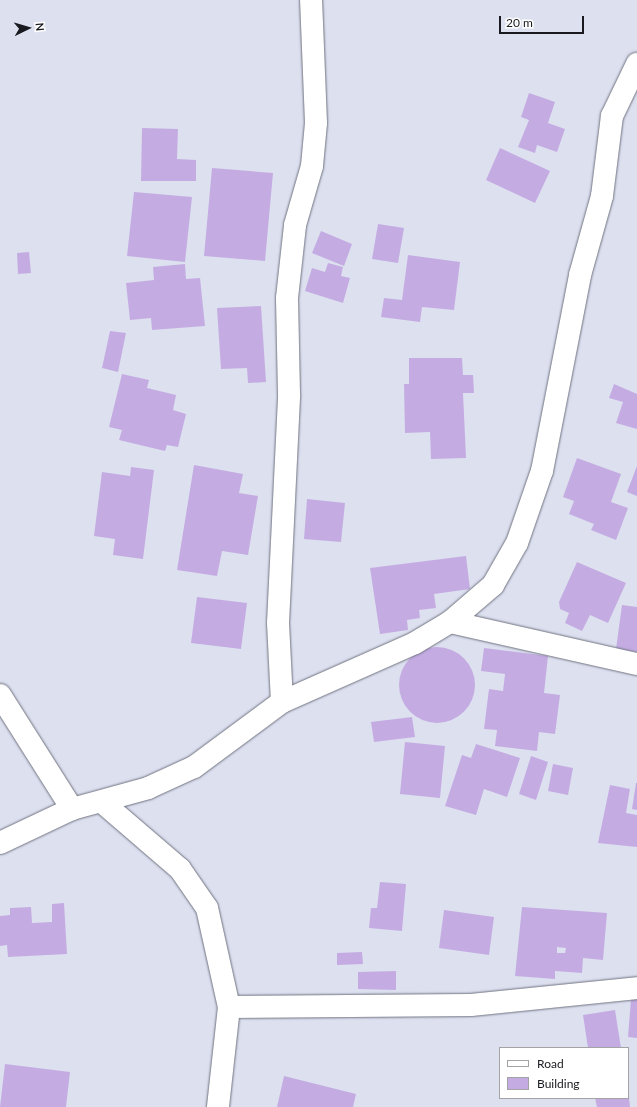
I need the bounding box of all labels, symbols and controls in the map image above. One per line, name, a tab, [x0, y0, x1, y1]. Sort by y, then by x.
north arrow	[8, 8, 48, 48]
scale bar	[501, 8, 586, 34]
text: 20 m	[506, 15, 533, 30]
text: N	[34, 22, 47, 32]
legend	[499, 1047, 629, 1099]
text: Road	[537, 1056, 564, 1071]
text: Building	[537, 1076, 580, 1091]

